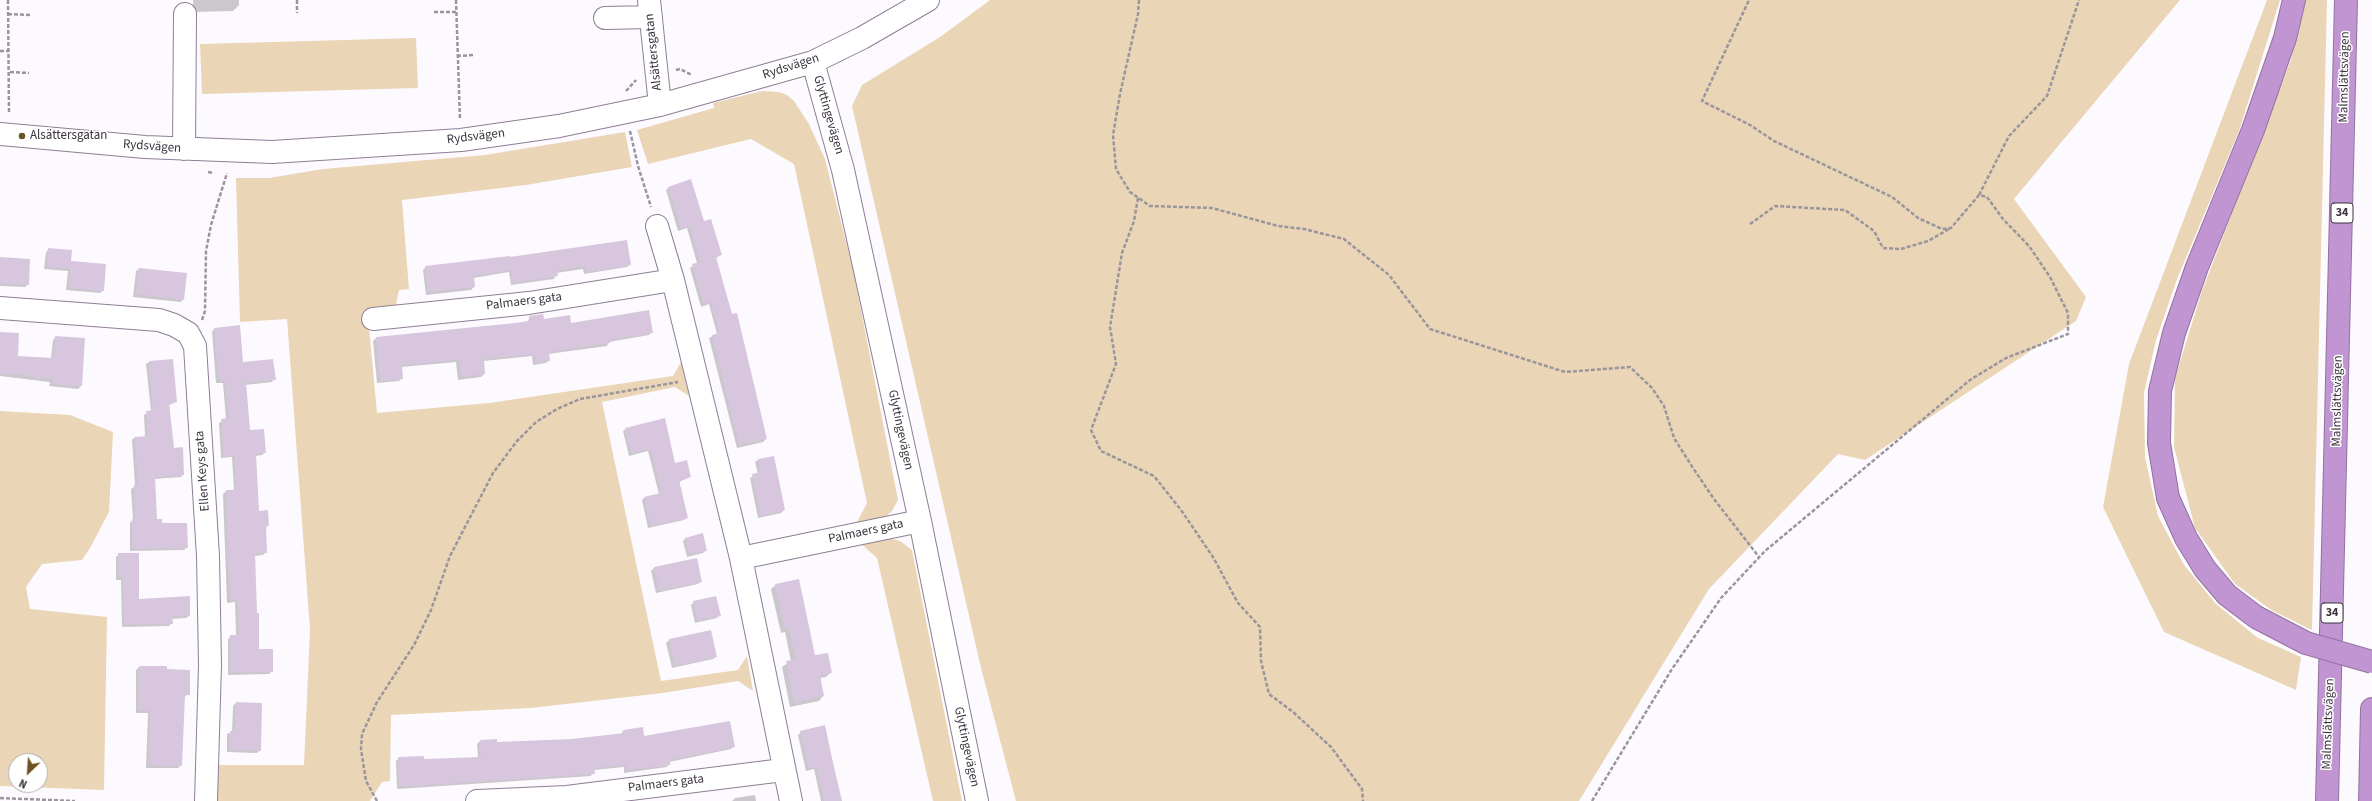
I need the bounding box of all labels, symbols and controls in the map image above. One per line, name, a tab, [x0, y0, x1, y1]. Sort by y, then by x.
street label: Alsättersgatan	[642, 13, 666, 91]
street label: Malmslättsvägen	[2336, 31, 2354, 123]
street label: Rydsvägen	[761, 51, 821, 83]
street label: Glyttingevägen	[809, 74, 847, 156]
street label: Rydsvägen	[446, 126, 506, 148]
place label: Alsättersgatan	[30, 128, 107, 144]
marker: Alsättersgatan	[17, 131, 27, 141]
street label: Rydsvägen	[122, 137, 182, 157]
road number: 34	[2331, 203, 2353, 223]
street label: Palmaers gata	[485, 290, 563, 314]
street label: Malmslättsvägen	[2329, 355, 2347, 447]
street label: Glyttingevägen	[884, 389, 916, 471]
street label: Ellen Keys gata	[192, 430, 214, 512]
street label: Palmaers gata	[827, 516, 905, 548]
road number: 34	[2321, 603, 2343, 623]
street label: Malmslättsvägen	[2320, 678, 2338, 770]
street label: Glyttingevägen	[950, 706, 982, 788]
north arrow	[8, 753, 48, 793]
street label: Palmaers gata	[627, 772, 705, 796]
text: N	[17, 775, 30, 792]

